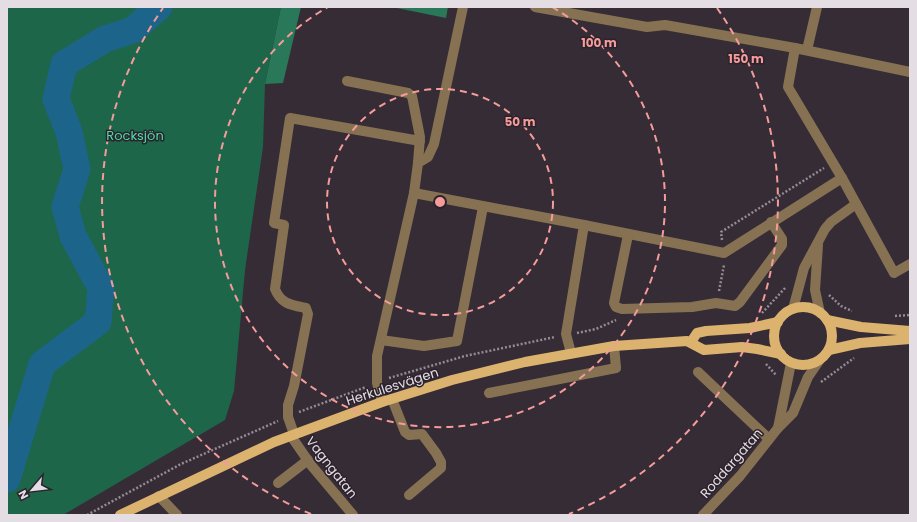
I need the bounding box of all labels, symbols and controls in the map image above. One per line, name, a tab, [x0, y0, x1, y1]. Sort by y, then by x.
text: 100 m	[581, 34, 617, 51]
text: 150 m	[728, 50, 764, 67]
text: 50 m	[505, 113, 536, 130]
park label: Rocksjön	[106, 126, 164, 145]
centre of rings	[433, 195, 447, 209]
street label: Herkulesvägen	[343, 363, 441, 410]
street label: Roddargatan	[696, 424, 767, 502]
street label: Vagngatan	[301, 432, 362, 502]
north arrow	[12, 470, 52, 510]
text: N	[14, 487, 32, 502]

